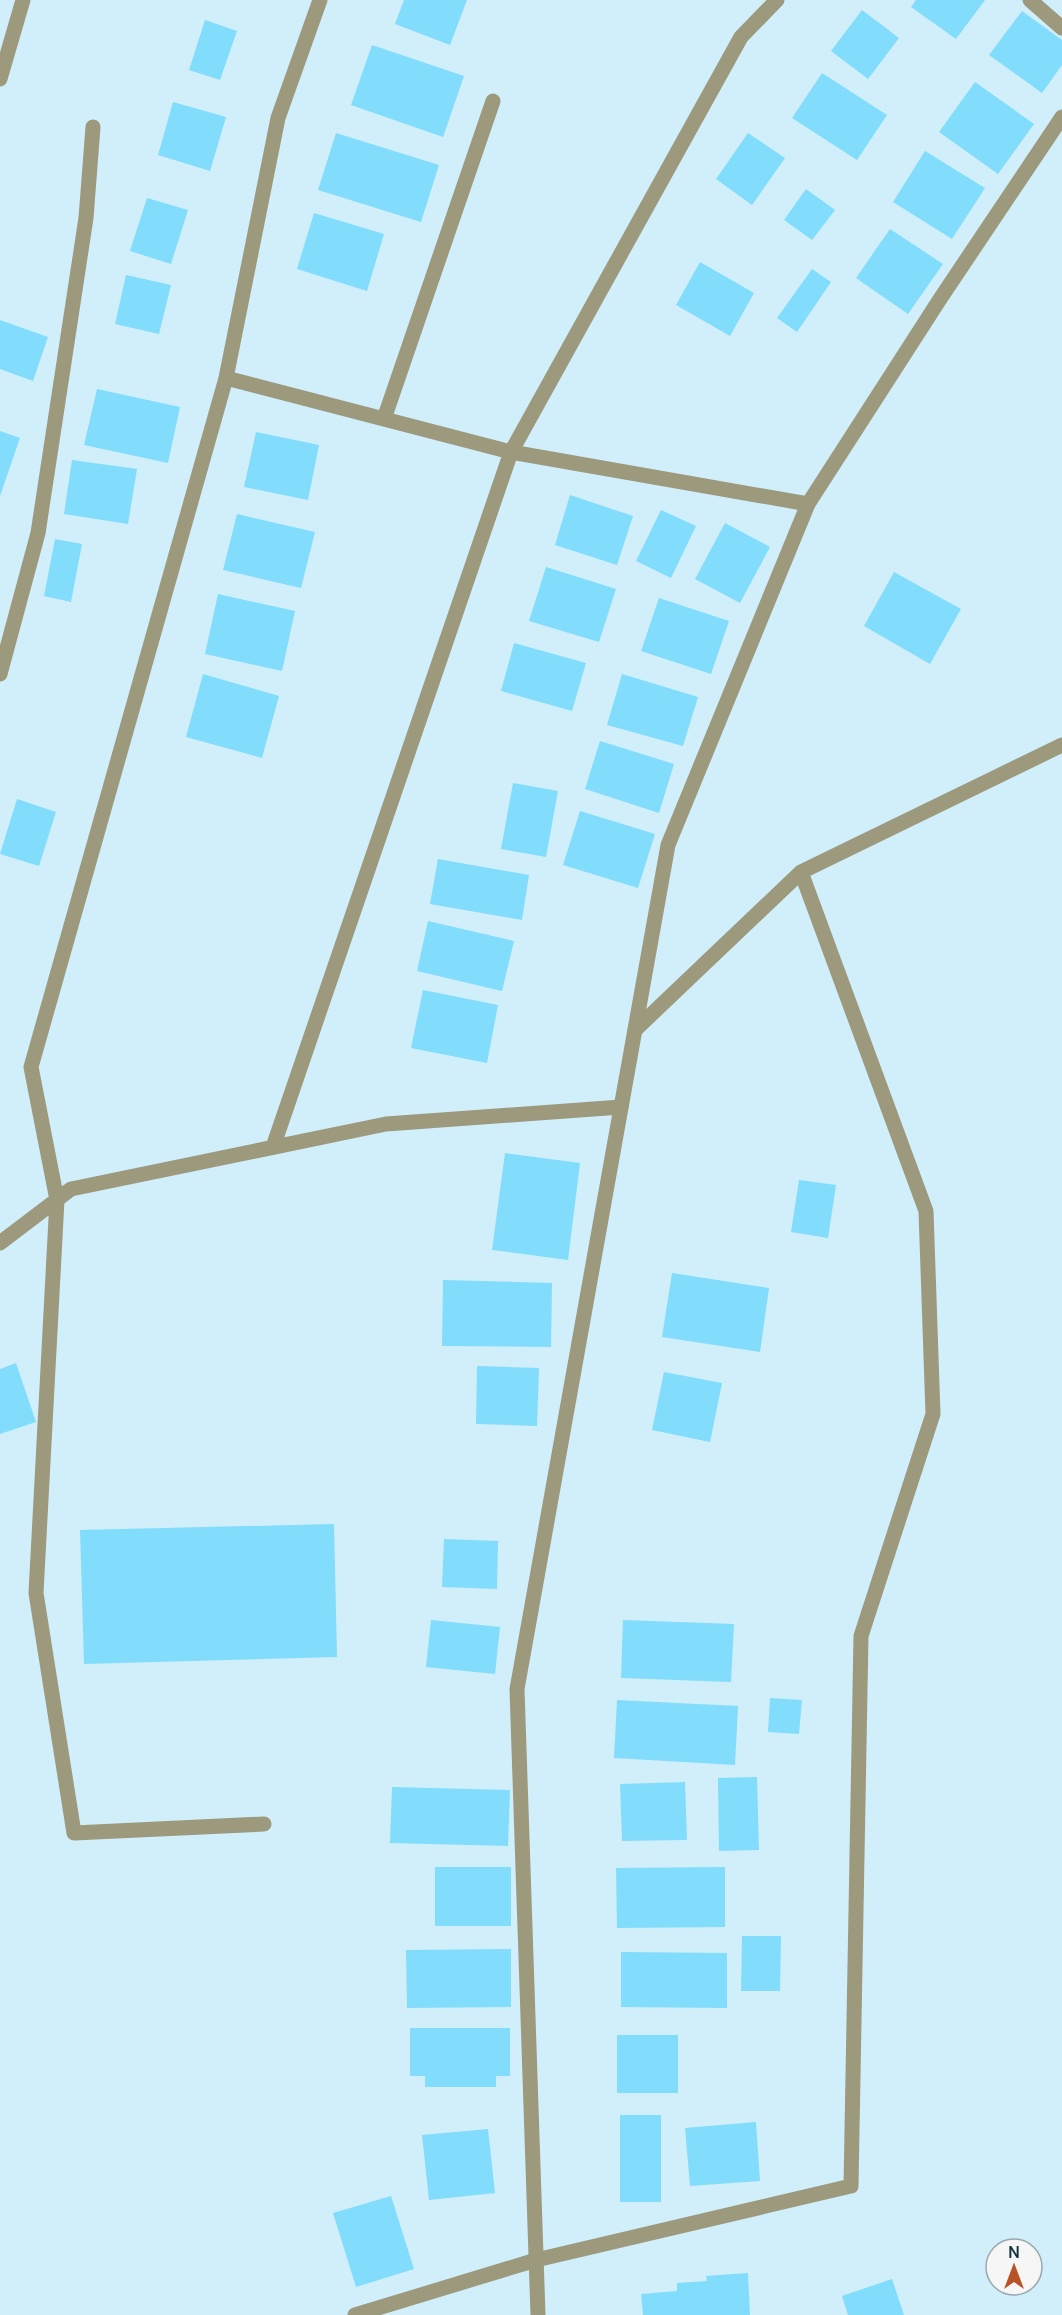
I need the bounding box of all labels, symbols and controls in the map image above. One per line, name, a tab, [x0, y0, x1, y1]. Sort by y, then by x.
north arrow	[984, 2237, 1044, 2297]
text: N	[1008, 2241, 1020, 2263]

